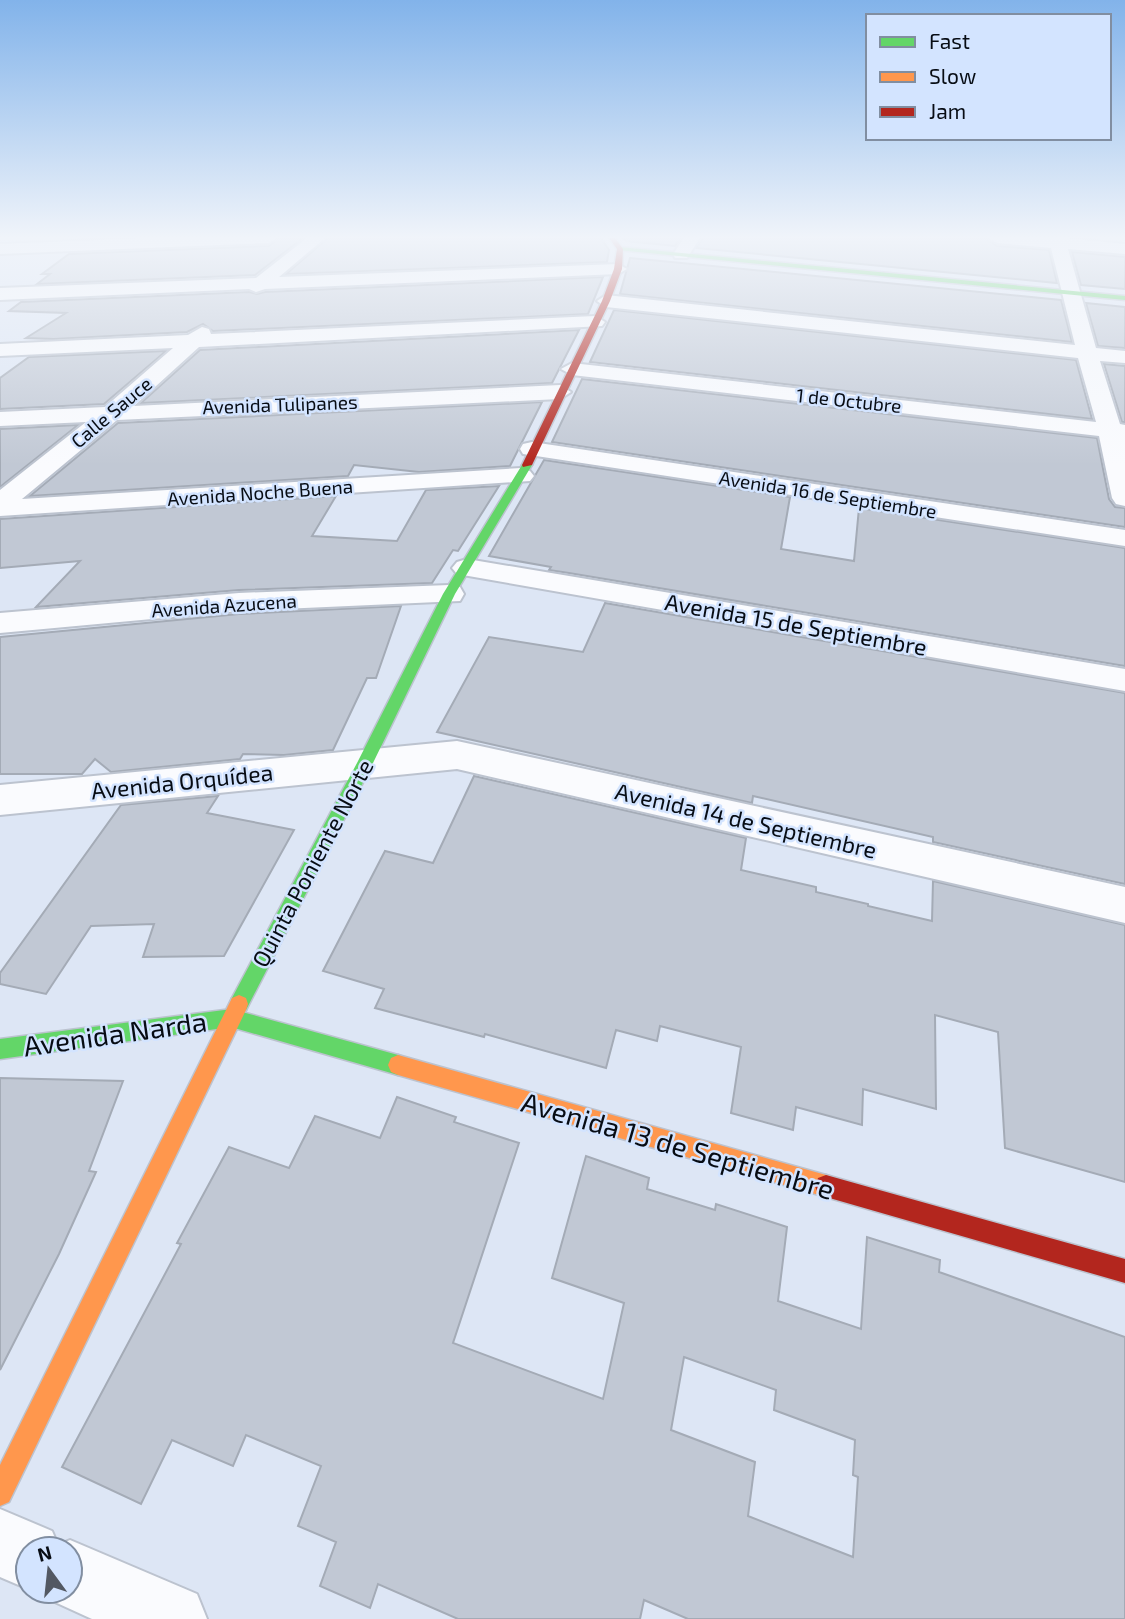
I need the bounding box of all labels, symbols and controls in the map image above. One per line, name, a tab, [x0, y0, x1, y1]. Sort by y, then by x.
legend	[866, 14, 1111, 140]
text: Fast	[929, 28, 970, 53]
text: Slow	[929, 63, 976, 88]
text: Jam	[929, 98, 966, 123]
street label: Calle Sauce	[66, 372, 156, 452]
street label: 1 de Octubre	[795, 383, 903, 417]
street label: Avenida Tulipanes	[202, 390, 358, 418]
street label: Avenida 16 de Septiembre	[718, 465, 938, 523]
street label: Avenida Noche Buena	[166, 474, 354, 510]
street label: Avenida 15 de Septiembre	[663, 587, 929, 661]
street label: Avenida Azucena	[151, 588, 297, 622]
street label: Quinta Poniente Norte	[245, 754, 379, 972]
street label: Avenida Orquídea	[90, 758, 274, 804]
street label: Avenida 14 de Septiembre	[613, 776, 879, 864]
street label: Avenida Narda	[21, 1003, 209, 1063]
street label: Avenida 13 de Septiembre	[518, 1084, 838, 1206]
north arrow	[14, 1535, 84, 1605]
text: N	[35, 1540, 54, 1566]

